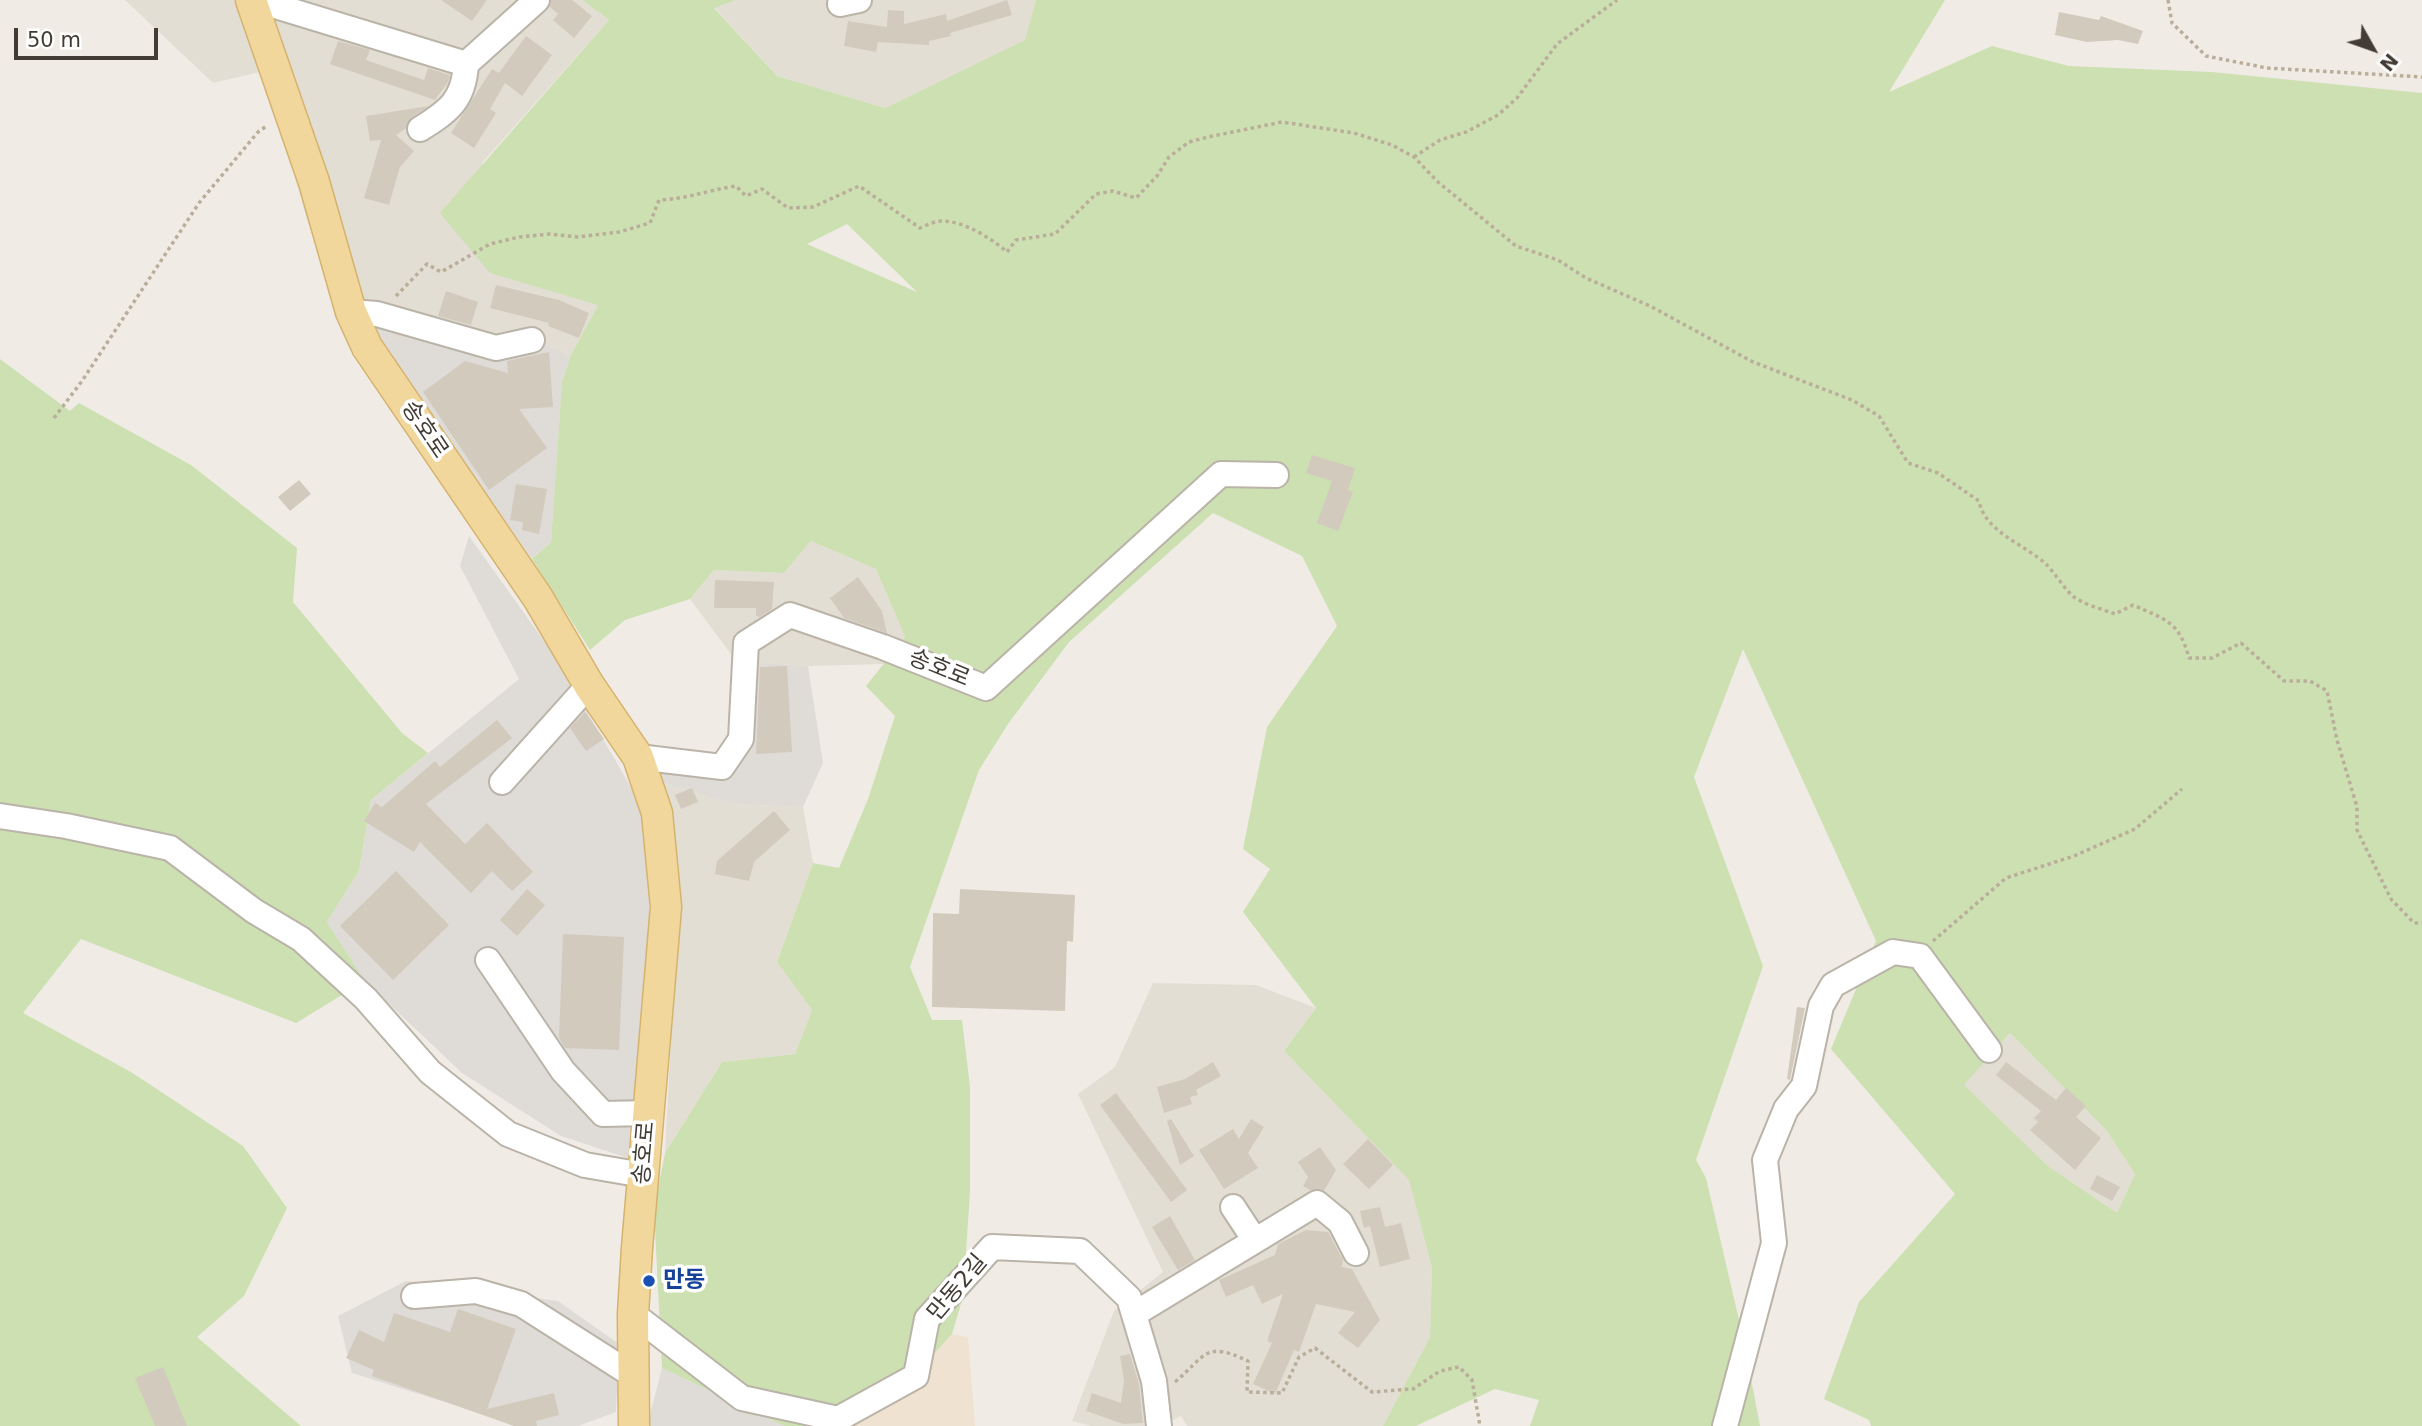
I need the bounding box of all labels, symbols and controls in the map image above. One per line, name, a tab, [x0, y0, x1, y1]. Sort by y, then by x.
scale bar	[18, 14, 161, 58]
north arrow	[2338, 14, 2408, 84]
text: 50 m	[27, 28, 81, 52]
text: N	[2376, 49, 2403, 76]
street label: 송호로	[395, 396, 453, 464]
street label: 송호로	[904, 644, 974, 694]
street label: 송호로	[628, 1120, 662, 1186]
street label: 만동2길	[922, 1249, 994, 1327]
place label: 만동	[663, 1267, 705, 1295]
marker: 만동	[641, 1273, 657, 1289]

